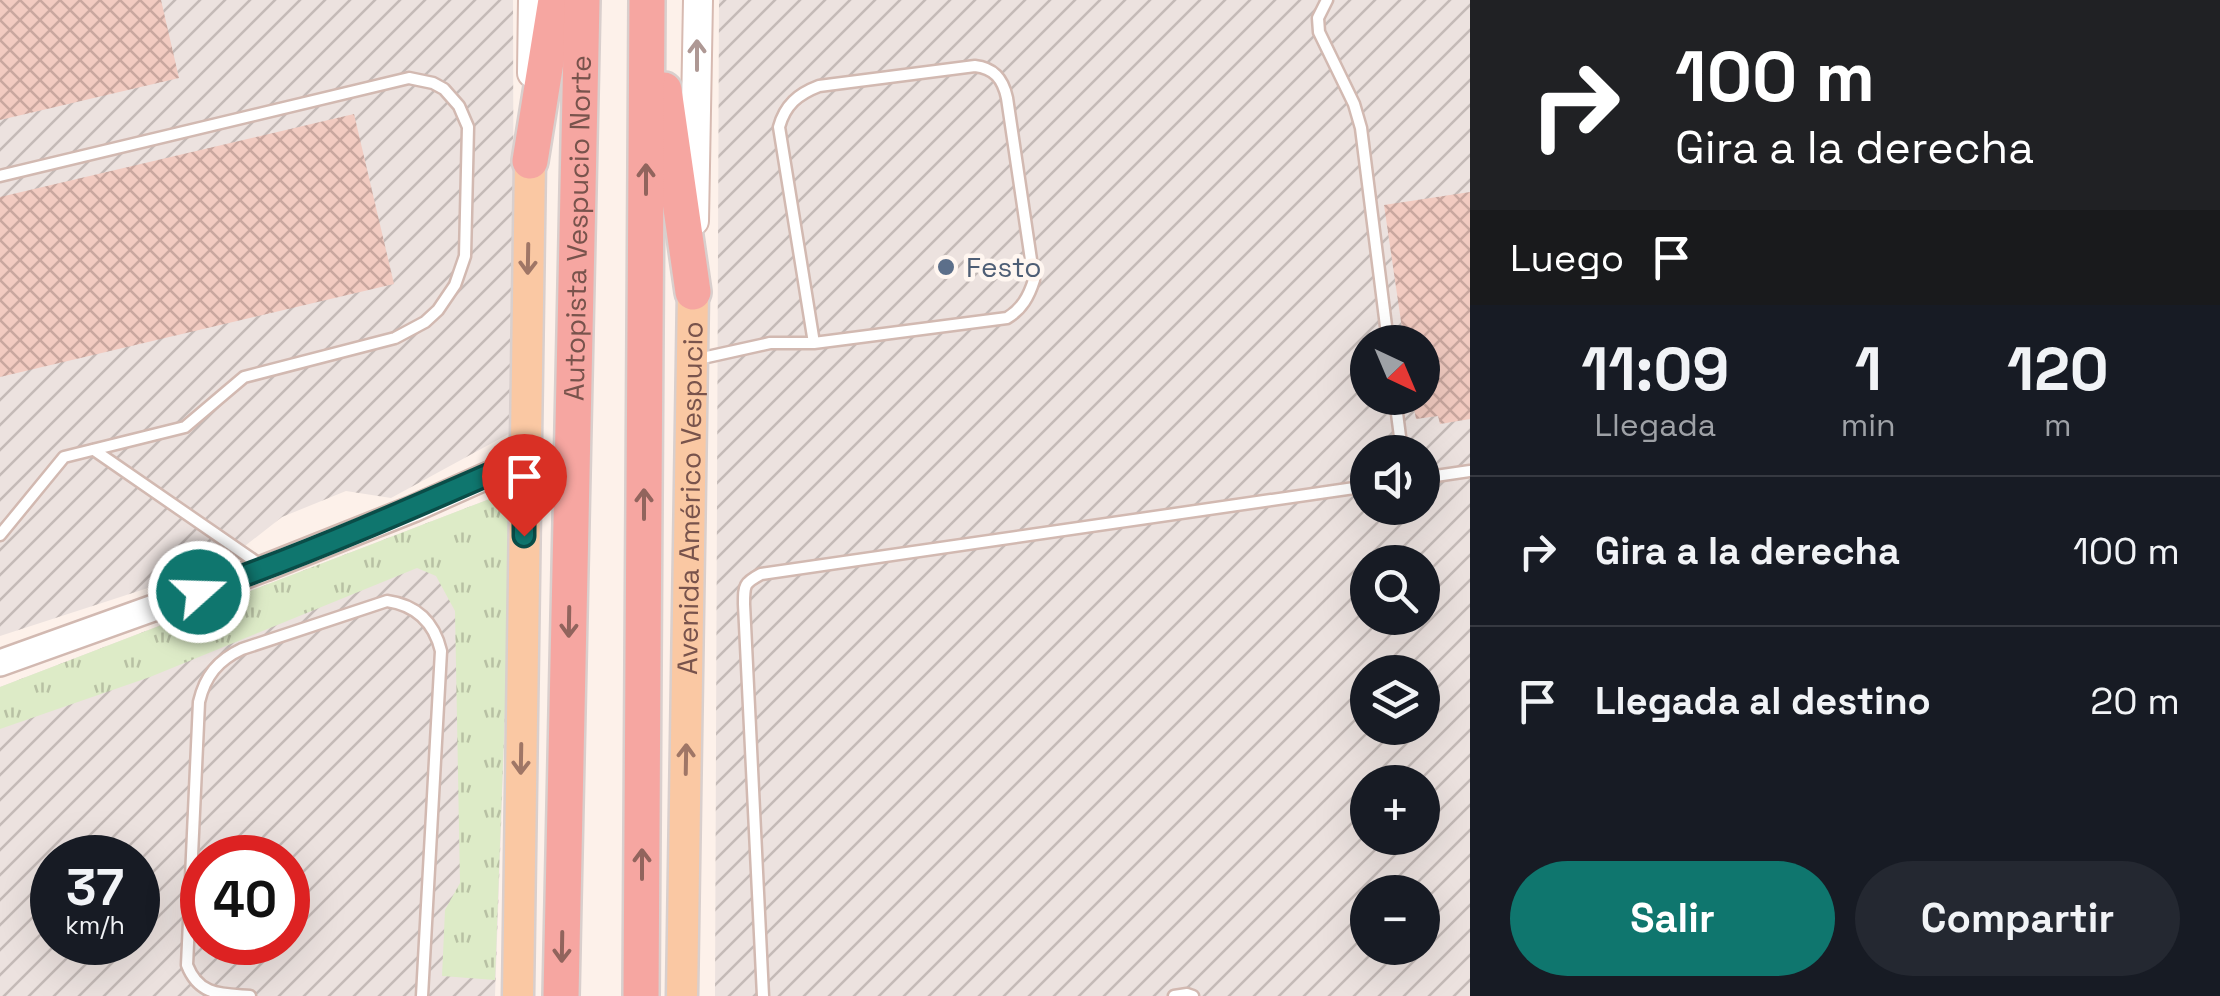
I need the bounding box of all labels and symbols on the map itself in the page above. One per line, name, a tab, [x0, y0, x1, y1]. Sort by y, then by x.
one-way arrow	[688, 39, 706, 72]
street label: Autopista Vespucio Norte	[556, 55, 599, 402]
one-way arrow	[636, 163, 656, 196]
one-way arrow	[518, 242, 538, 274]
place label: Festo	[966, 249, 1042, 285]
marker: Festo	[935, 256, 957, 278]
street label: Avenida Américo Vespucio	[669, 321, 711, 675]
north arrow	[1350, 325, 1440, 415]
pin	[482, 434, 567, 537]
one-way arrow	[634, 488, 654, 520]
position arrow	[147, 540, 251, 644]
one-way arrow	[560, 606, 579, 638]
one-way arrow	[512, 742, 530, 774]
one-way arrow	[676, 743, 695, 775]
speed limit sign: 40	[180, 835, 310, 965]
one-way arrow	[632, 848, 652, 880]
one-way arrow	[553, 931, 572, 963]

